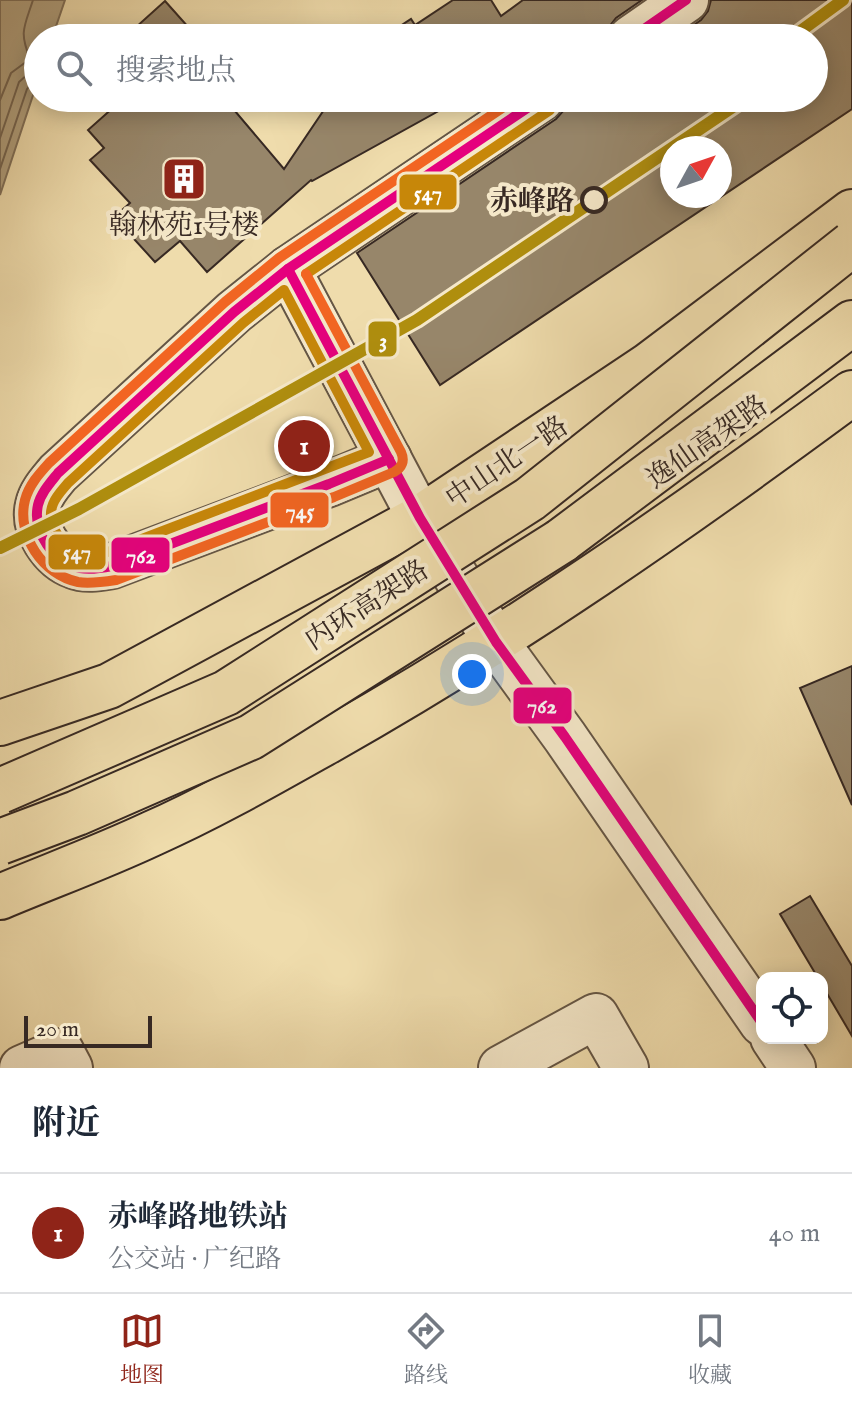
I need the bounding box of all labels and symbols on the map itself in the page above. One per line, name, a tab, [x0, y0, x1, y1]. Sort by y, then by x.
north arrow	[660, 136, 732, 208]
building icon: 翰林苑1号楼	[160, 155, 208, 203]
line badge: 547	[398, 173, 458, 211]
text: 547	[414, 180, 442, 208]
place label: 赤峰路	[490, 185, 574, 220]
marker: 赤峰路	[581, 187, 607, 213]
place label: 翰林苑1号楼	[109, 209, 259, 244]
line badge: 3	[367, 320, 398, 358]
text: 3	[379, 327, 387, 355]
street label: 逸仙高架路	[640, 389, 775, 498]
street label: 中山北一路	[440, 409, 575, 517]
pin: 1	[278, 416, 330, 476]
line badge: 745	[269, 491, 330, 529]
text: 745	[286, 498, 314, 526]
line badge: 547	[47, 533, 107, 571]
line badge: 762	[110, 536, 171, 574]
text: 547	[63, 539, 91, 567]
text: 762	[126, 543, 156, 571]
street label: 内环高架路	[299, 553, 436, 659]
your location	[452, 654, 492, 694]
line badge: 762	[512, 686, 573, 725]
text: 762	[527, 693, 557, 721]
scale bar	[24, 1012, 152, 1048]

